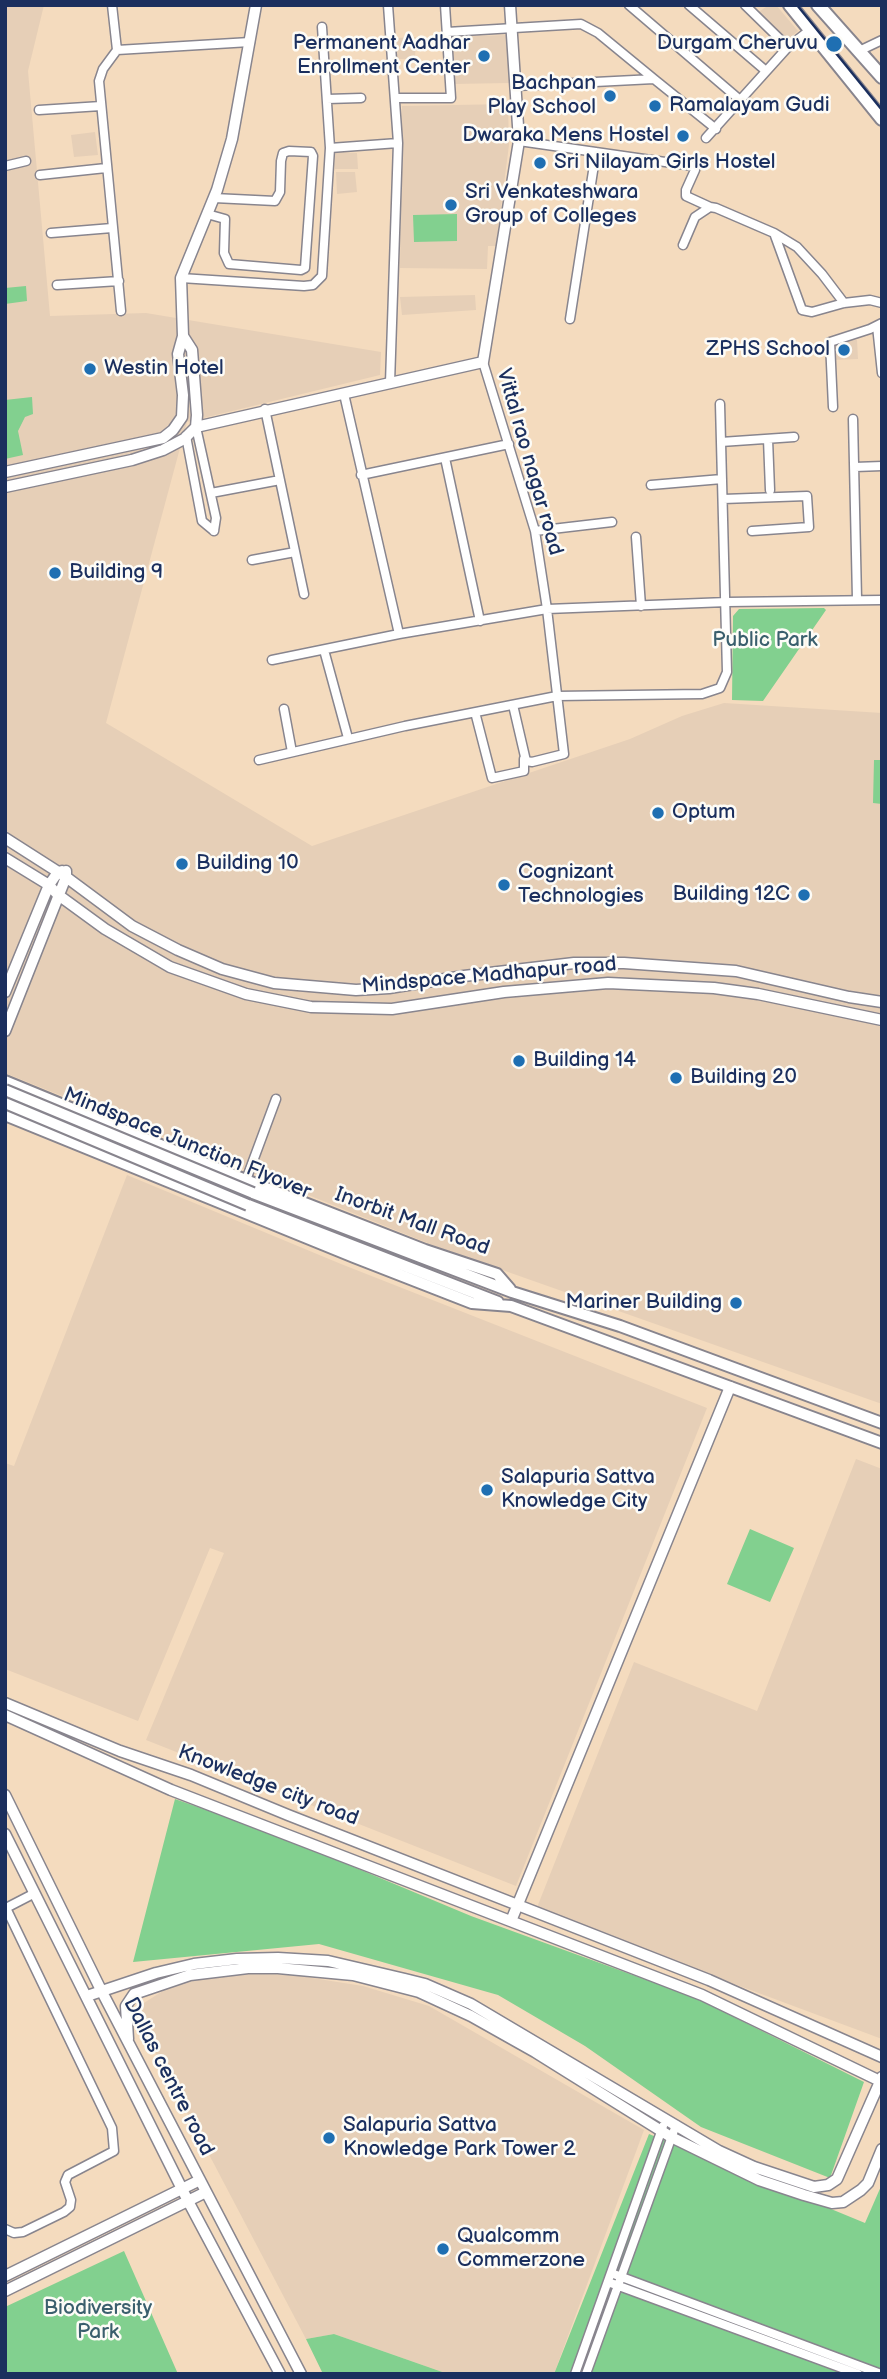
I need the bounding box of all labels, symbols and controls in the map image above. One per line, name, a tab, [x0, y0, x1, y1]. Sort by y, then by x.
place label: Permanent Aadhar Enrollment Center	[293, 31, 470, 81]
place label: Durgam Cheruvu	[657, 31, 818, 57]
marker: Durgam Cheruvu	[824, 34, 844, 54]
marker: Permanent Aadhar Enrollment Center	[476, 48, 492, 64]
place label: Bachpan Play School	[487, 71, 596, 121]
marker: Bachpan Play School	[602, 88, 618, 104]
place label: Ramalayam Gudi	[669, 93, 830, 119]
marker: Ramalayam Gudi	[647, 98, 663, 114]
place label: Dwaraka Mens Hostel	[462, 123, 669, 149]
marker: Dwaraka Mens Hostel	[675, 128, 691, 144]
place label: Sri Nilayam Girls Hostel	[554, 150, 775, 176]
marker: Sri Nilayam Girls Hostel	[532, 155, 548, 171]
place label: Sri Venkateshwara Group of Colleges	[465, 180, 638, 230]
marker: Sri Venkateshwara Group of Colleges	[443, 197, 459, 213]
place label: ZPHS School	[706, 337, 830, 363]
marker: ZPHS School	[836, 342, 852, 358]
place label: Westin Hotel	[104, 356, 224, 382]
marker: Westin Hotel	[82, 361, 98, 377]
street label: Vittal rao nagar road	[490, 366, 568, 558]
place label: Building 9	[69, 560, 163, 586]
marker: Building 9	[47, 565, 63, 581]
park label: Public Park	[712, 628, 818, 654]
place label: Optum	[672, 800, 735, 826]
marker: Optum	[650, 805, 666, 821]
place label: Building 10	[196, 851, 299, 877]
marker: Building 10	[174, 856, 190, 872]
place label: Cognizant Technologies	[518, 860, 644, 910]
marker: Cognizant Technologies	[496, 877, 512, 893]
place label: Building 12C	[672, 882, 790, 908]
marker: Building 12C	[796, 887, 812, 903]
street label: Mindspace Madhapur road	[360, 952, 618, 1000]
place label: Building 14	[533, 1048, 636, 1074]
marker: Building 14	[511, 1053, 527, 1069]
place label: Building 20	[690, 1065, 797, 1091]
marker: Building 20	[668, 1070, 684, 1086]
street label: Mindspace Junction Flyover	[59, 1083, 315, 1205]
street label: Inorbit Mall Road	[331, 1182, 493, 1262]
place label: Mariner Building	[566, 1290, 722, 1316]
marker: Mariner Building	[728, 1295, 744, 1311]
place label: Salapuria Sattva Knowledge City	[501, 1465, 655, 1515]
marker: Salapuria Sattva Knowledge City	[479, 1482, 495, 1498]
street label: Knowledge city road	[174, 1740, 362, 1832]
street label: Dallas centre road	[117, 1994, 219, 2160]
place label: Salapuria Sattva Knowledge Park Tower 2	[343, 2113, 576, 2163]
marker: Salapuria Sattva Knowledge Park Tower 2	[321, 2130, 337, 2146]
place label: Qualcomm Commerzone	[457, 2224, 585, 2274]
marker: Qualcomm Commerzone	[435, 2241, 451, 2257]
park label: Biodiversity Park	[44, 2296, 152, 2346]

